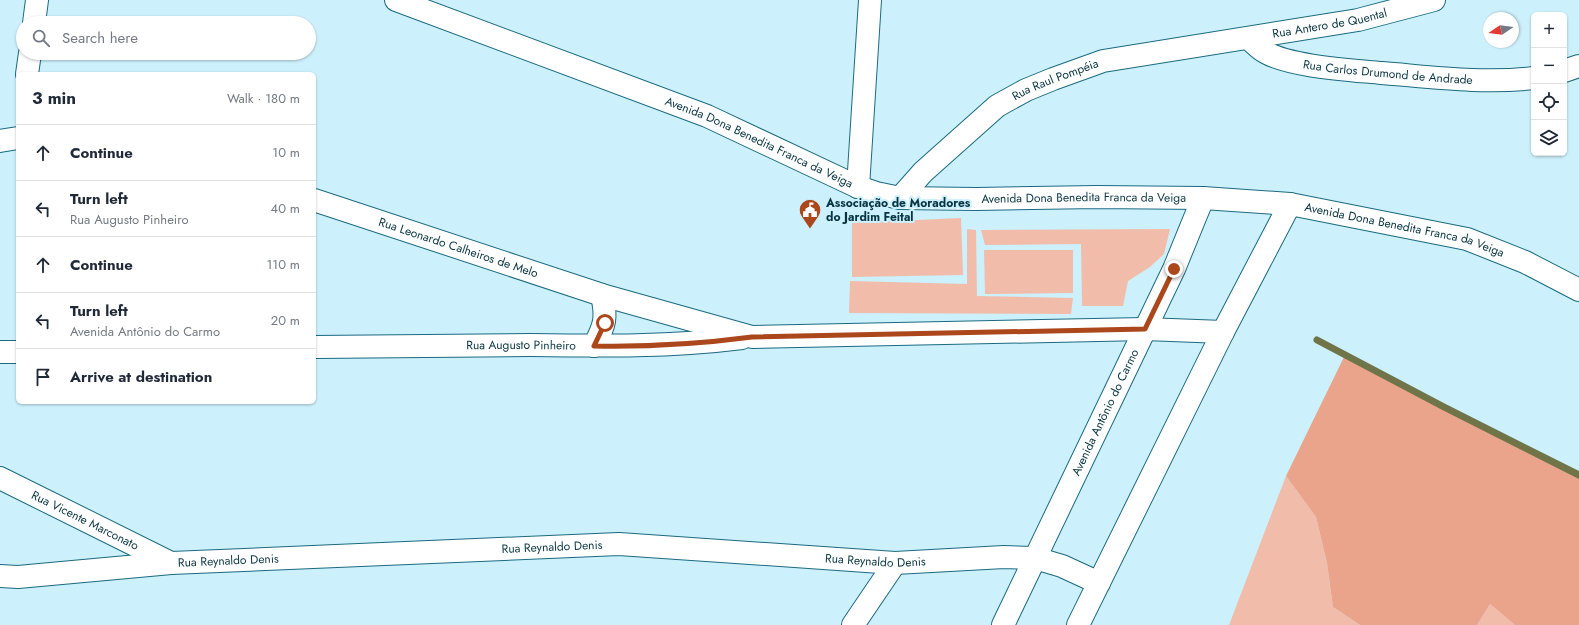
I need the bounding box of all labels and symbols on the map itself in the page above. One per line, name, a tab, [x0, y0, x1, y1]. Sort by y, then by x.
street label: Rua Antero de Quental	[1271, 4, 1389, 43]
north arrow	[1483, 12, 1519, 48]
street label: Rua Raul Pompéia	[1009, 54, 1101, 105]
street label: Rua Carlos Drumond de Andrade	[1302, 55, 1473, 89]
street label: Avenida Dona Benedita Franca da Veiga	[662, 92, 856, 192]
street label: Avenida Dona Benedita Franca da Veiga	[981, 188, 1186, 208]
place label: Associação de Moradores do Jardim Feital	[825, 194, 971, 226]
public building icon: Associação de Moradores do Jardim Feital	[797, 197, 823, 230]
street label: Avenida Dona Benedita Franca da Veiga	[1303, 198, 1507, 262]
street label: Rua Leonardo Calheiros de Melo	[376, 213, 541, 282]
route end	[1165, 260, 1183, 278]
route start	[596, 314, 614, 332]
street label: Rua Augusto Pinheiro	[466, 336, 576, 355]
street label: Avenida Antônio do Carmo	[1067, 345, 1144, 479]
street label: Rua Vicente Marconato	[28, 486, 142, 555]
street label: Rua Reynaldo Denis	[501, 536, 603, 558]
street label: Rua Reynaldo Denis	[177, 549, 279, 572]
street label: Rua Reynaldo Denis	[824, 549, 926, 572]

